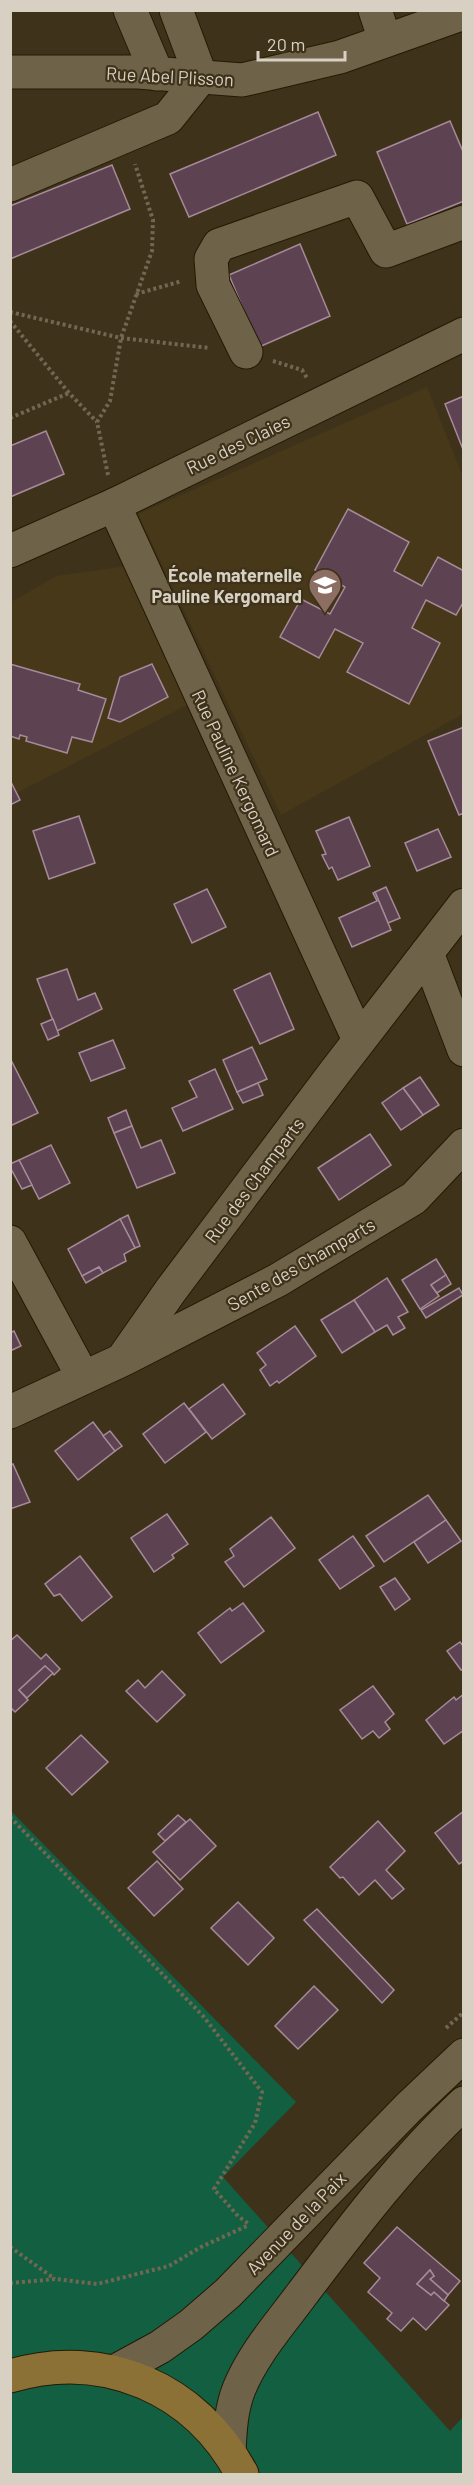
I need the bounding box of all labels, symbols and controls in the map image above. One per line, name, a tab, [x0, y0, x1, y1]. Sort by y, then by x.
scale bar	[258, 24, 345, 62]
text: 20 m	[267, 33, 305, 55]
street label: Rue Abel Plisson	[106, 62, 234, 90]
street label: Rue des Claies	[183, 409, 293, 479]
place label: École maternelle Pauline Kergomard	[152, 564, 302, 607]
school or university icon: École maternelle Pauline Kergomard	[307, 567, 343, 614]
street label: Rue Pauline Kergomard	[188, 686, 284, 860]
street label: Rue des Champarts	[200, 1113, 308, 1247]
street label: Sente des Champarts	[223, 1213, 379, 1315]
street label: Avenue de la Paix	[242, 2167, 351, 2279]

